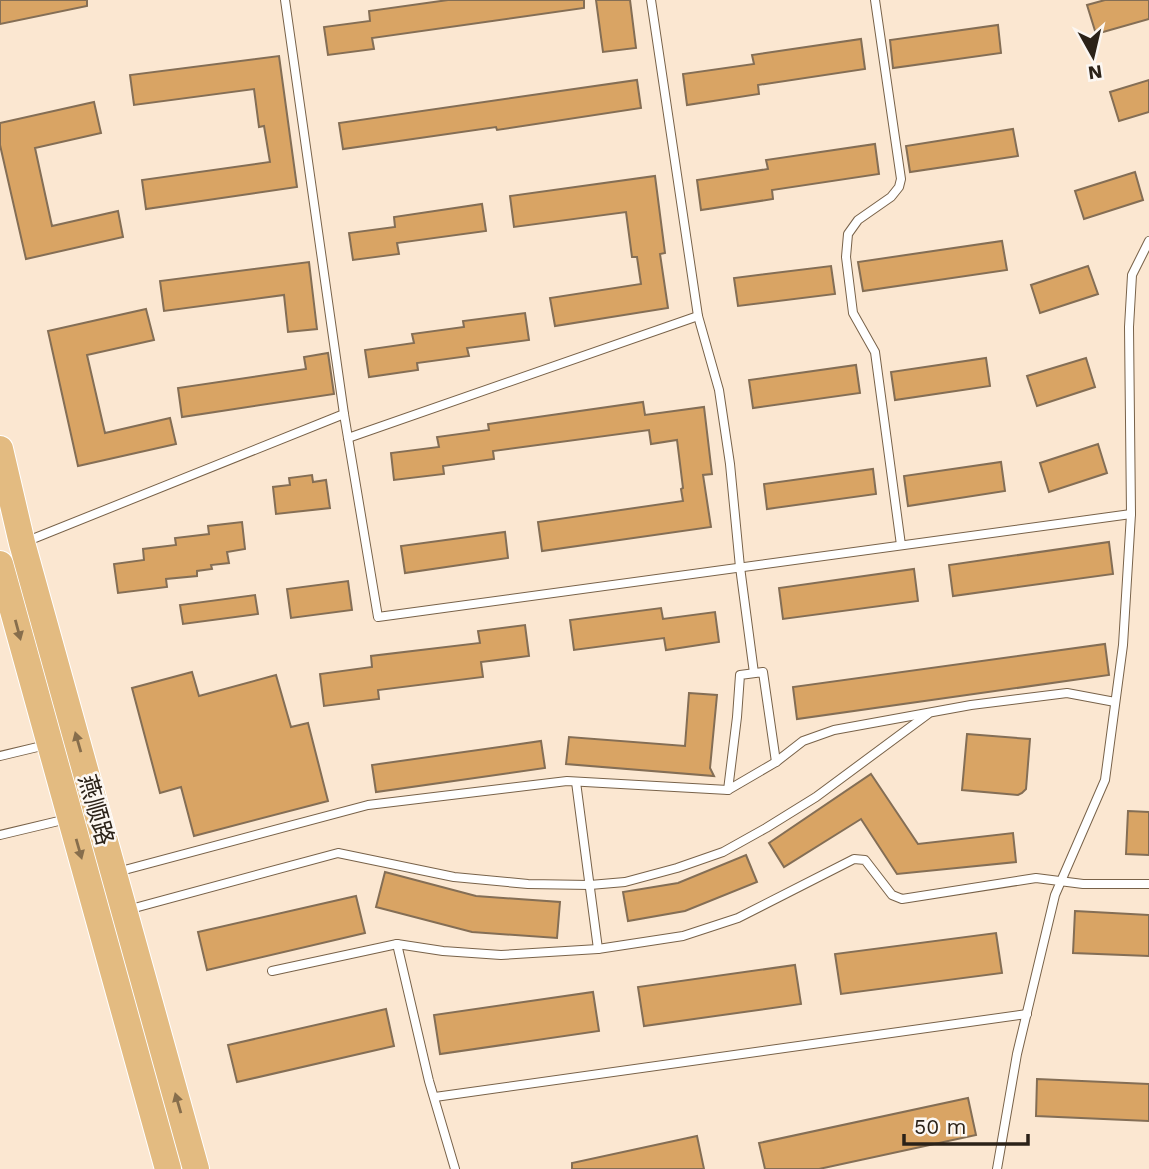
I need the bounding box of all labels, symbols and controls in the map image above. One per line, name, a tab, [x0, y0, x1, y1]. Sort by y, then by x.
north arrow	[1058, 21, 1128, 91]
text: N	[1087, 60, 1104, 85]
one-way arrow	[13, 619, 24, 641]
one-way arrow	[72, 732, 82, 753]
street label: 燕顺路	[73, 772, 119, 848]
one-way arrow	[74, 839, 84, 860]
one-way arrow	[172, 1092, 183, 1114]
scale bar	[904, 1102, 1028, 1146]
text: 50 m	[914, 1114, 966, 1139]

